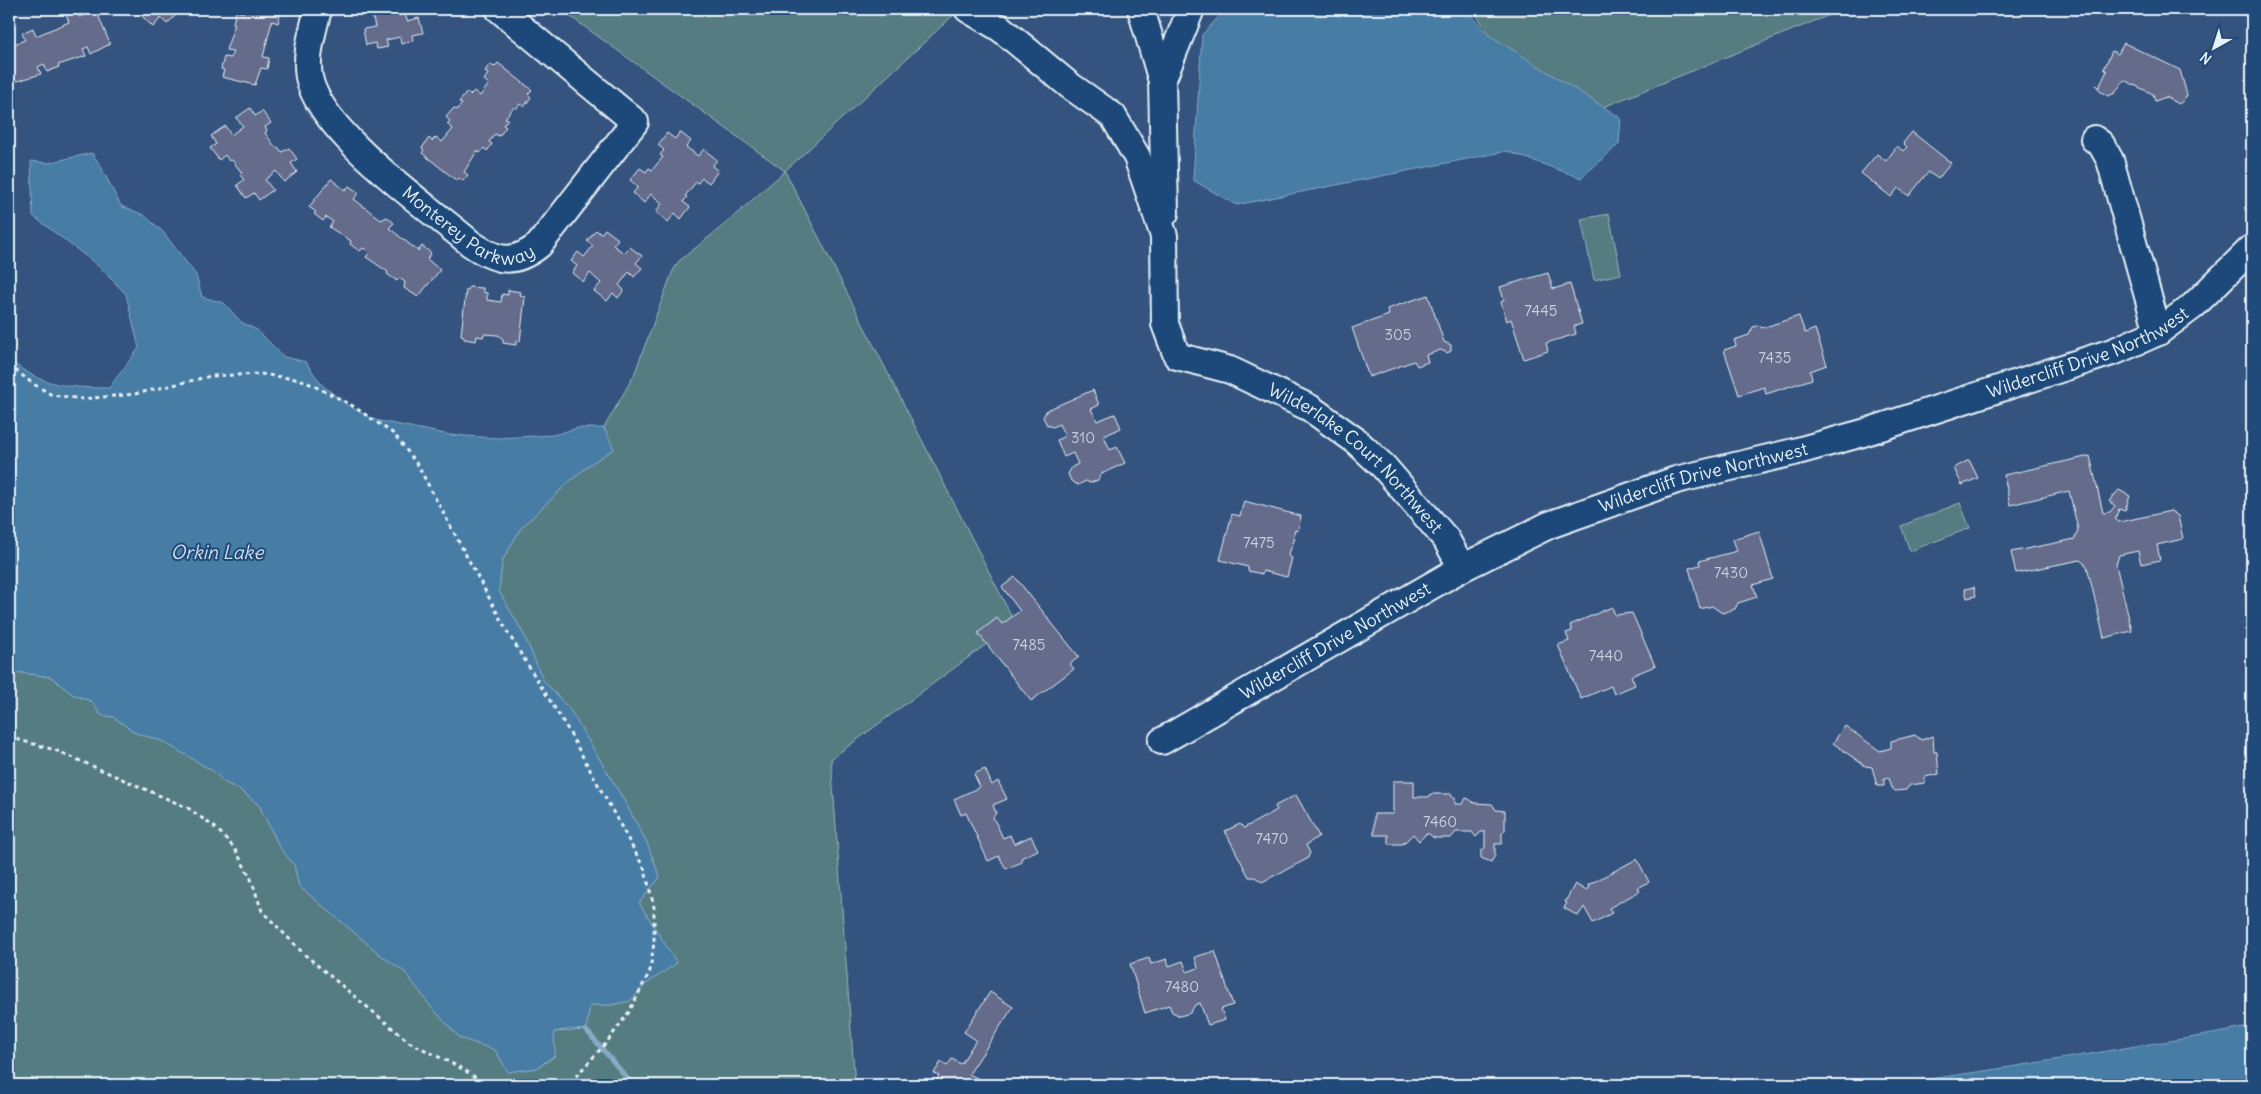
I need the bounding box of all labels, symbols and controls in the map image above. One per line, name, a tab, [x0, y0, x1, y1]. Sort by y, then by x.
north arrow	[2188, 22, 2238, 72]
text: N	[2196, 48, 2215, 68]
street label: Monterey Parkway	[398, 181, 539, 270]
house number: 7445	[1525, 301, 1558, 320]
street label: Wildercliff Drive Northwest	[1984, 301, 2193, 403]
house number: 305	[1384, 325, 1412, 344]
house number: 7435	[1759, 348, 1791, 367]
street label: Wilderlake Court Northwest	[1265, 378, 1448, 538]
house number: 310	[1071, 428, 1095, 447]
street label: Wildercliff Drive Northwest	[1595, 437, 1810, 518]
house number: 7475	[1243, 533, 1275, 552]
water label: Orkin Lake	[171, 540, 265, 564]
house number: 7430	[1714, 563, 1748, 582]
street label: Wildercliff Drive Northwest	[1236, 577, 1434, 705]
house number: 7485	[1013, 635, 1045, 654]
house number: 7440	[1589, 646, 1623, 665]
house number: 7460	[1423, 812, 1457, 831]
house number: 7470	[1256, 829, 1288, 848]
house number: 7480	[1165, 977, 1199, 996]

